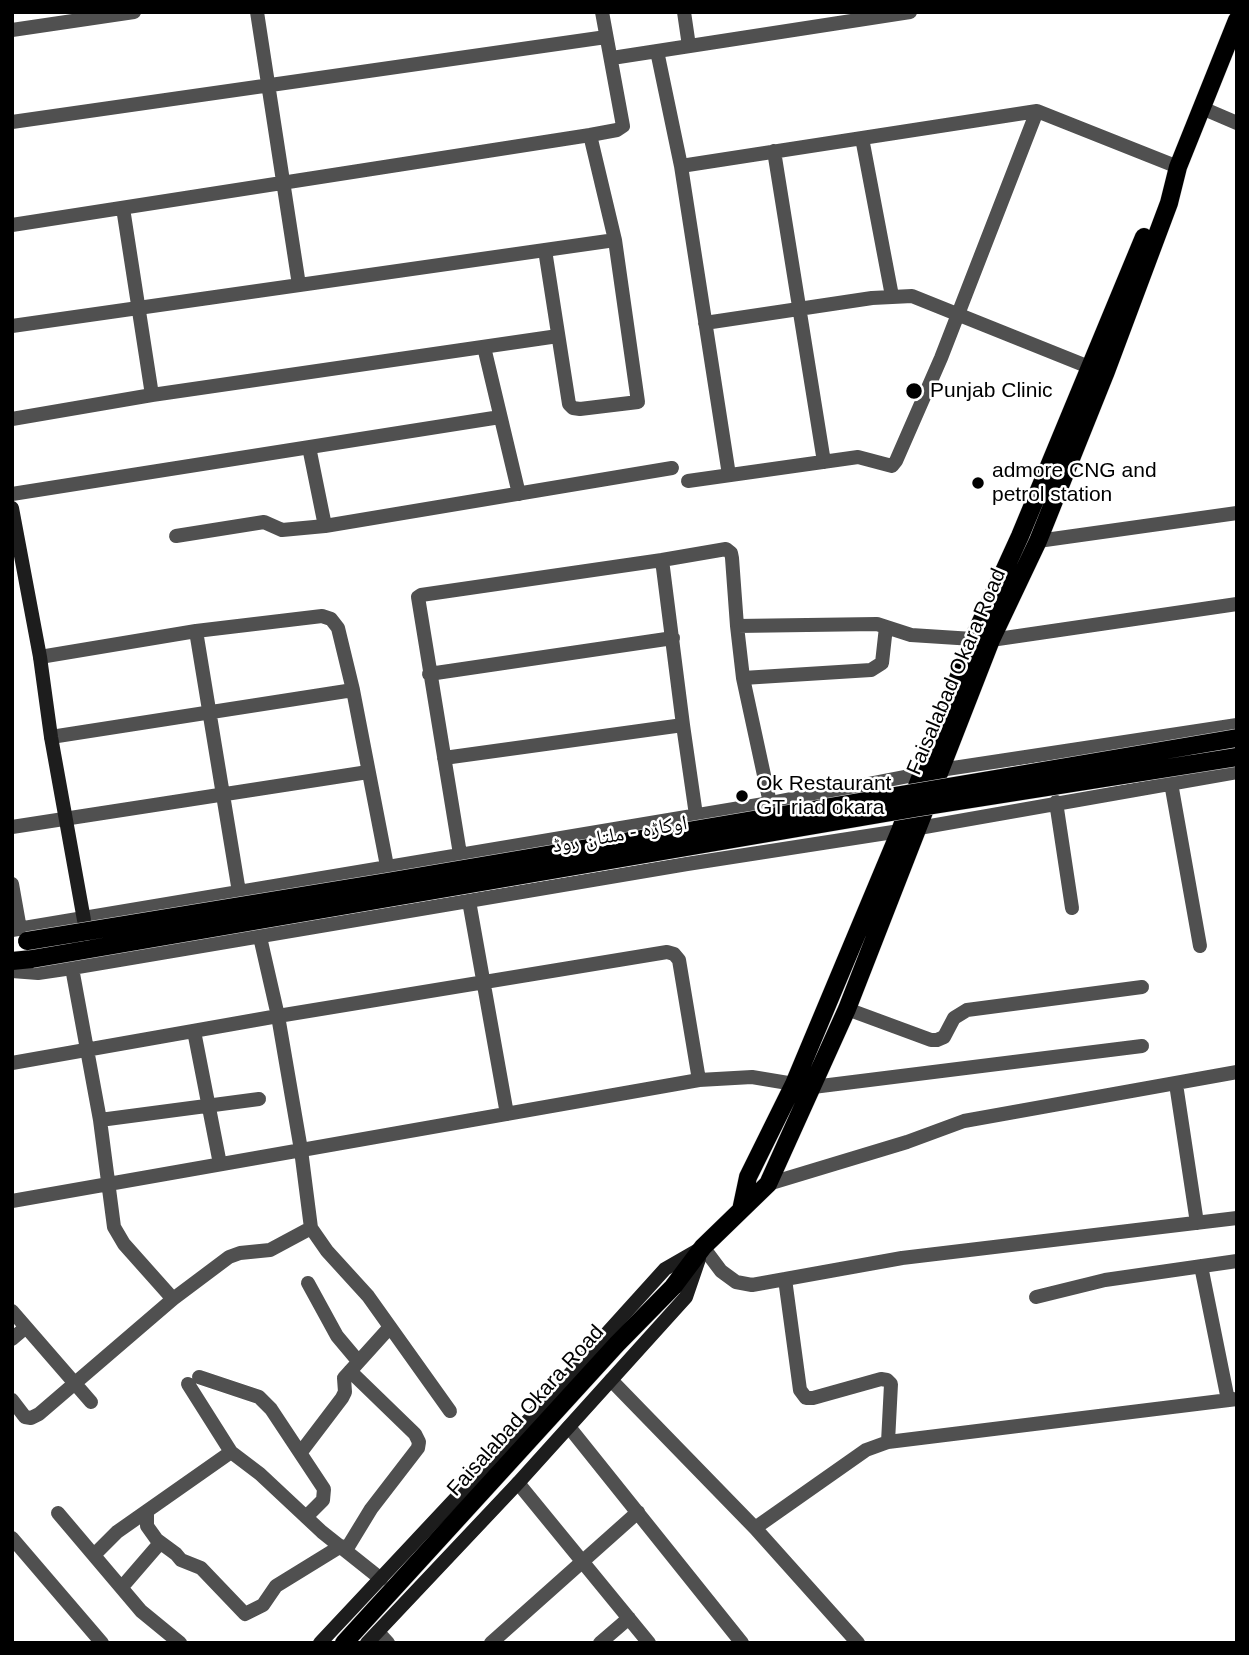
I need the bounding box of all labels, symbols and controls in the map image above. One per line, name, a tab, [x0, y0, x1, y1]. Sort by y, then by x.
place label: Punjab Clinic	[930, 378, 1053, 404]
marker: Punjab Clinic	[904, 381, 924, 401]
place label: admore CNG and petrol station	[992, 458, 1157, 508]
marker: admore CNG and petrol station	[970, 475, 986, 491]
street label: Faisalabad Okara Road	[902, 565, 1012, 779]
place label: Ok Restaurant GT riad okara	[756, 771, 891, 821]
marker: Ok Restaurant GT riad okara	[734, 788, 750, 804]
street label: اوکاڑہ - ملتان روڈ	[551, 811, 689, 859]
street label: Faisalabad Okara Road	[442, 1320, 610, 1502]

